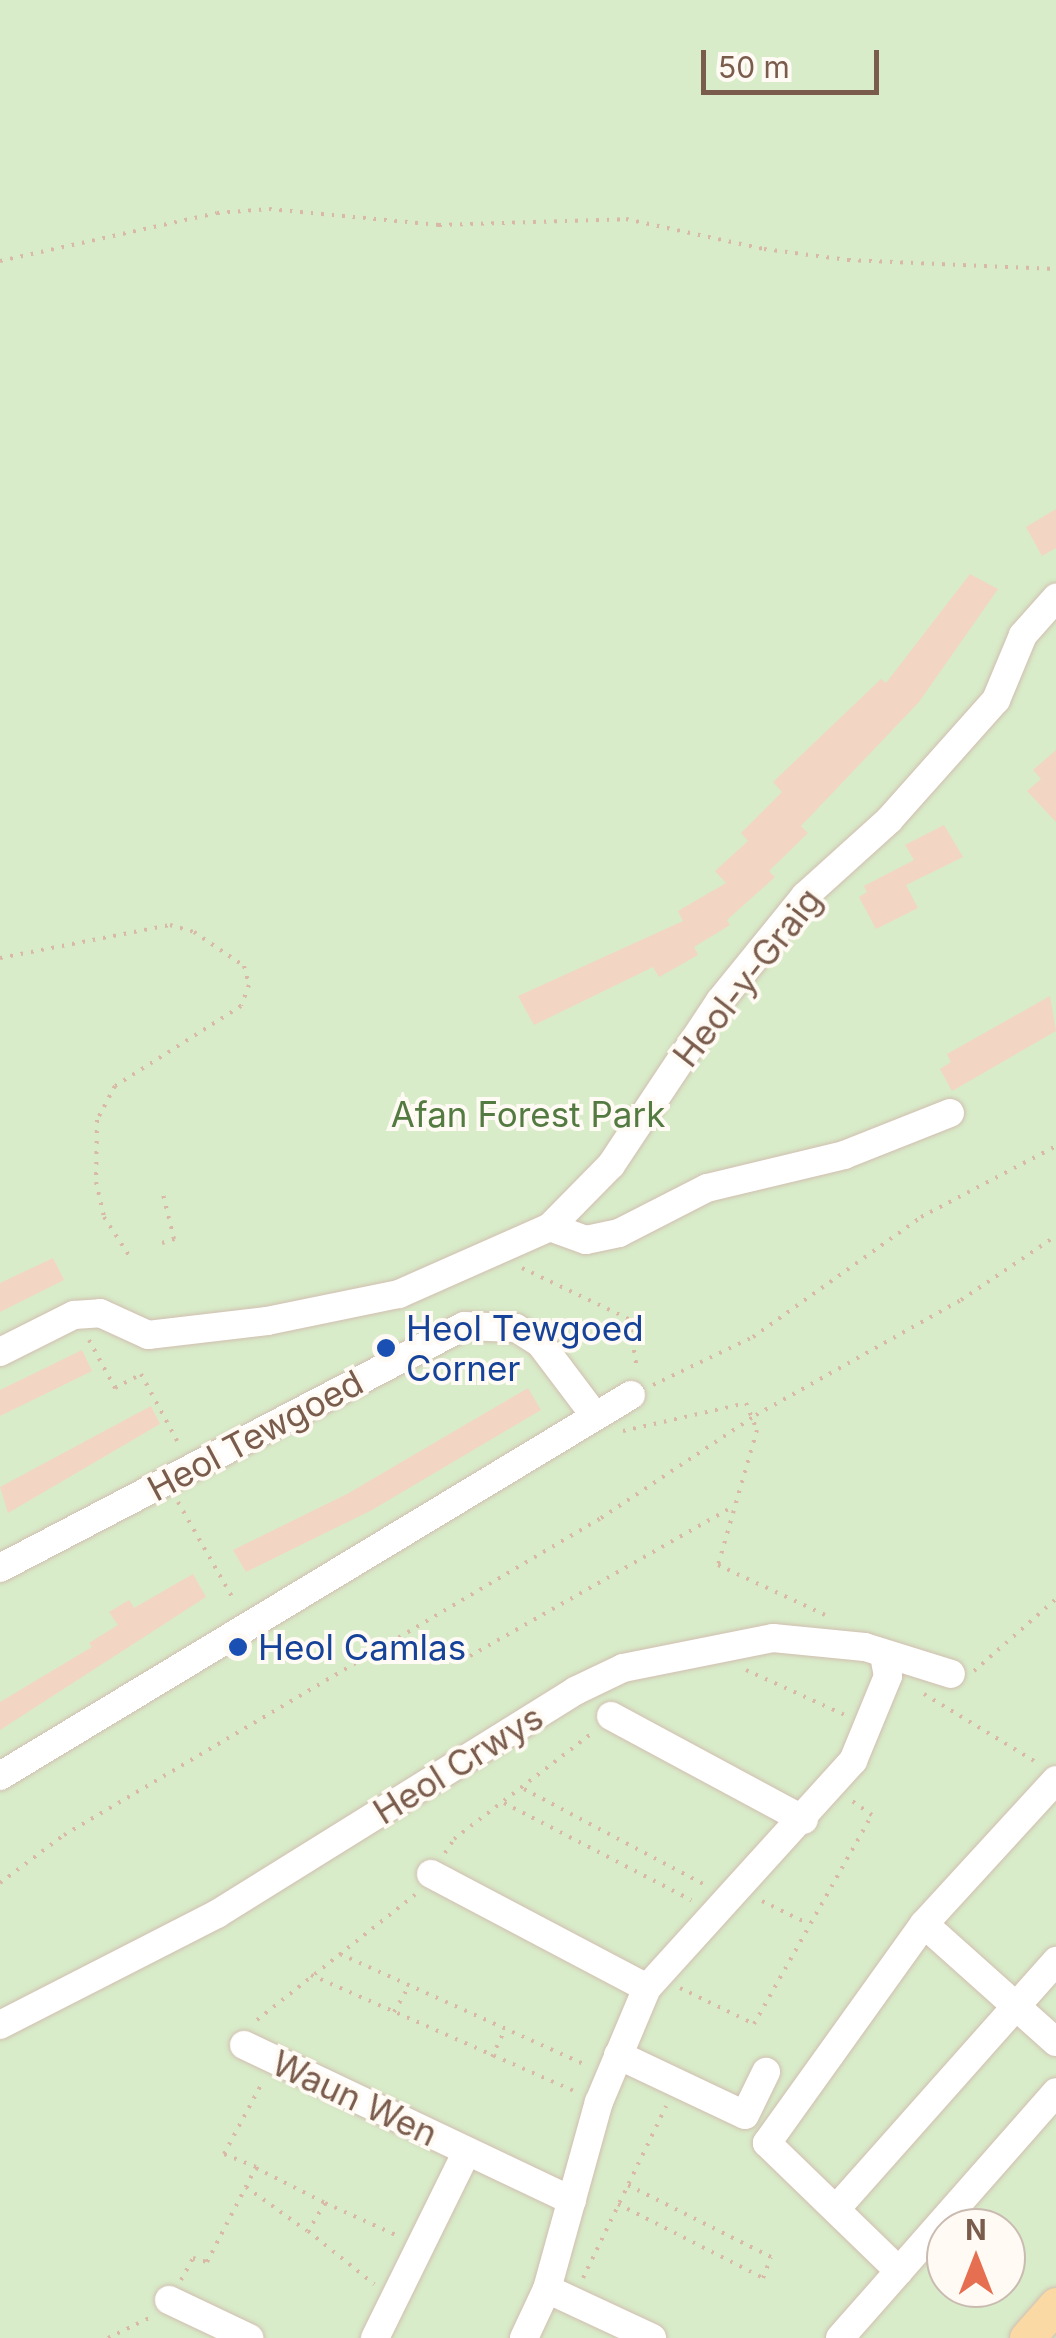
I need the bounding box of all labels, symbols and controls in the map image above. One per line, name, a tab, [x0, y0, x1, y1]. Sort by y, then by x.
scale bar	[706, 30, 884, 92]
text: 50 m	[718, 49, 790, 85]
street label: Heol-y-Graig	[664, 879, 830, 1075]
park label: Afan Forest Park	[391, 1093, 665, 1135]
place label: Heol Tewgoed Corner	[406, 1307, 644, 1389]
marker: Heol Tewgoed Corner	[375, 1337, 397, 1359]
street label: Heol Tewgoed	[140, 1361, 370, 1509]
place label: Heol Camlas	[258, 1626, 466, 1668]
marker: Heol Camlas	[227, 1636, 249, 1658]
street label: Heol Crwys	[366, 1695, 550, 1833]
street label: Waun Wen	[266, 2041, 444, 2155]
north arrow	[926, 2208, 1026, 2308]
text: N	[965, 2213, 987, 2247]

